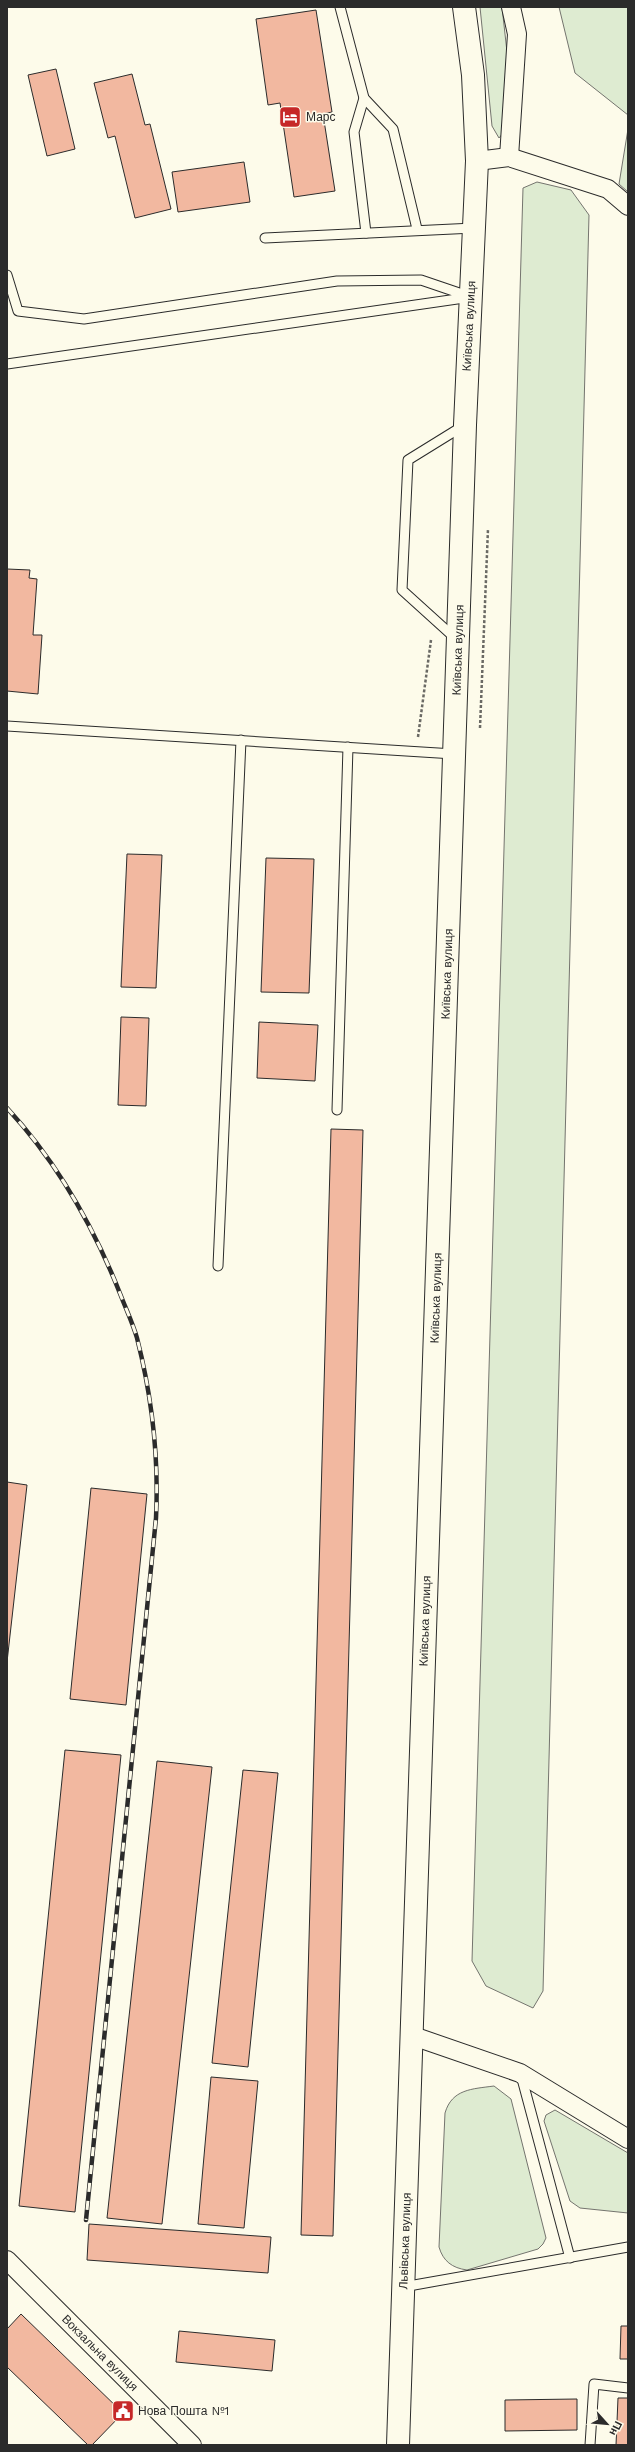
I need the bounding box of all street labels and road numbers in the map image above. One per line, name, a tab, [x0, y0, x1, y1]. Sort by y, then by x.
street label: Київська вулиця	[460, 280, 478, 372]
street label: Київська вулиця	[449, 604, 467, 696]
street label: Київська вулиця	[438, 928, 456, 1020]
street label: Київська вулиця	[427, 1252, 445, 1344]
street label: Київська вулиця	[416, 1575, 434, 1667]
street label: Львівська вулиця	[396, 2192, 414, 2290]
street label: Вокзальна вулиця	[59, 2312, 141, 2394]

